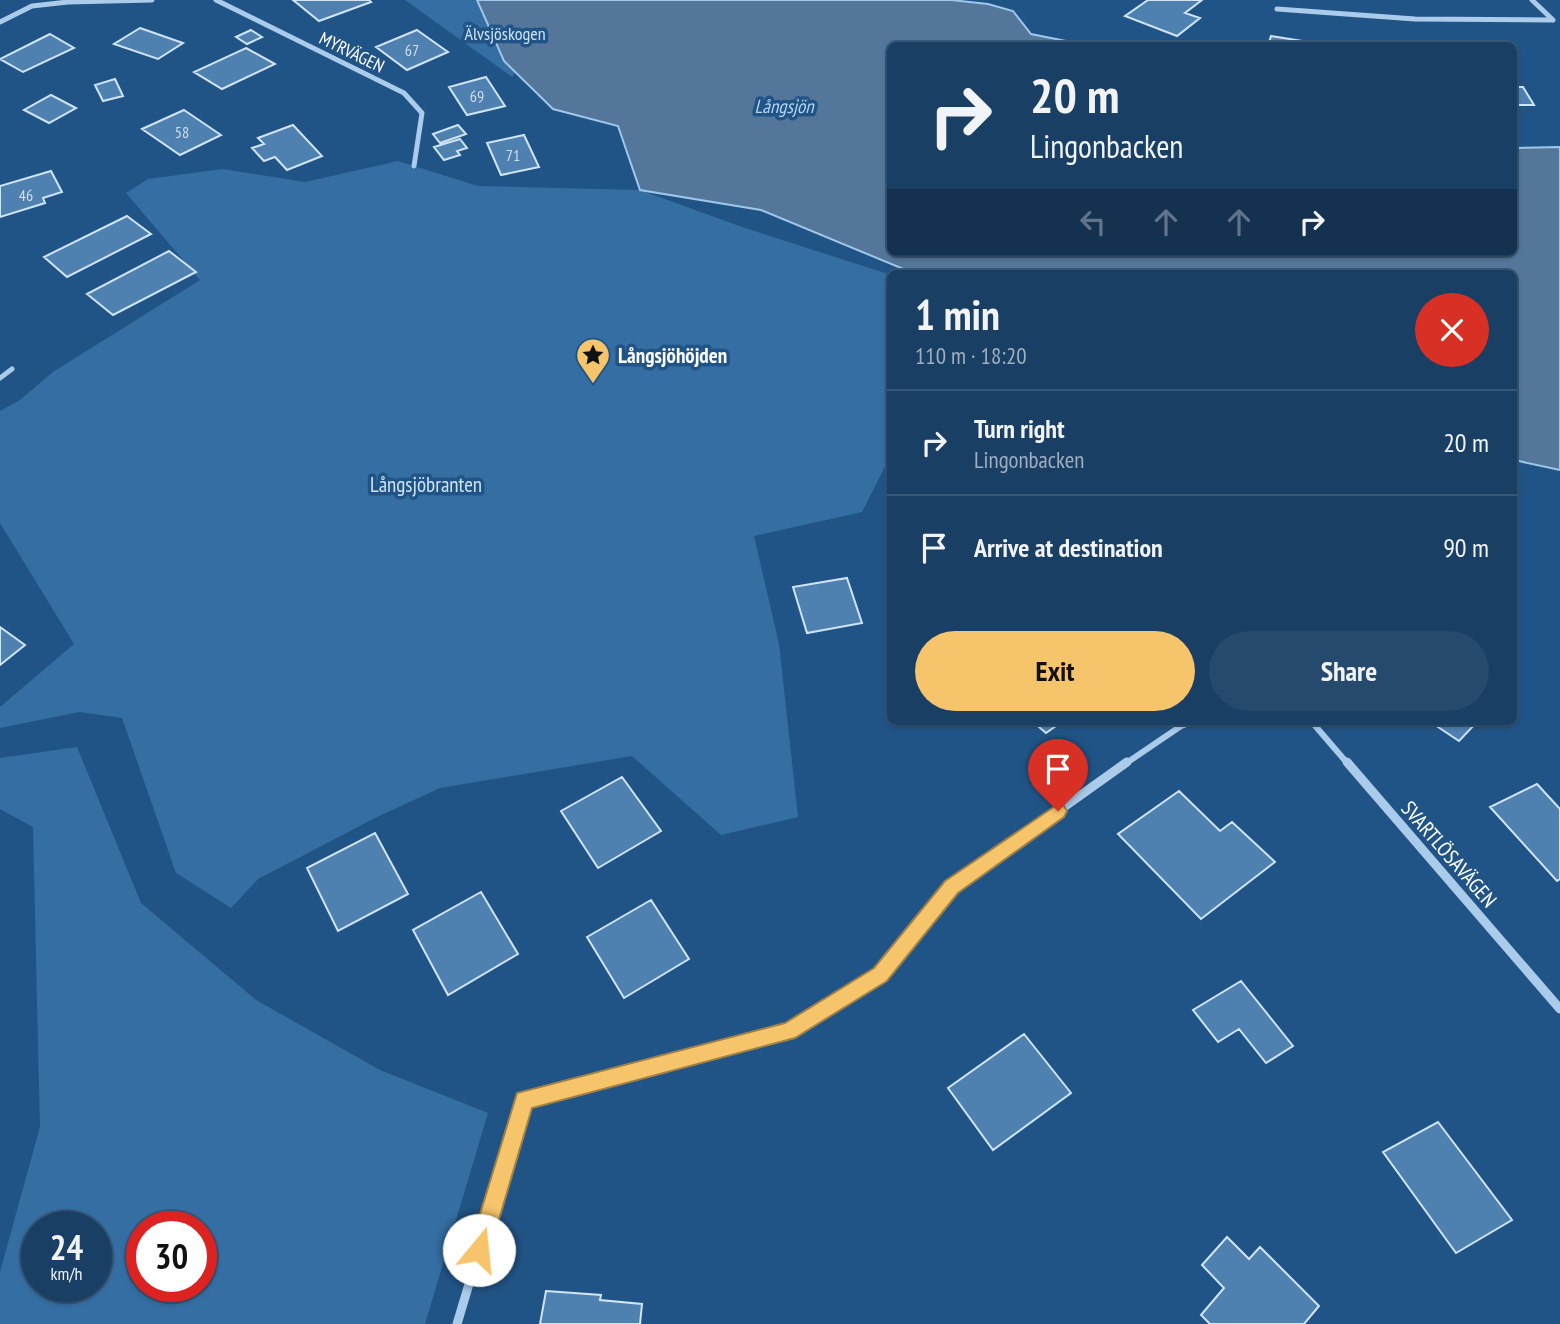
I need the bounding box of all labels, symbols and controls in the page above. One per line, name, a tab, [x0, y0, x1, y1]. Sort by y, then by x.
park label: Älvsjöskogen	[464, 22, 546, 45]
street label: MYRVÄGEN	[316, 26, 388, 78]
house number: 67	[405, 40, 419, 60]
text: 20 m	[1030, 63, 1119, 127]
icon: right	[915, 70, 1006, 161]
house number: 69	[470, 86, 484, 106]
water label: Långsjön	[754, 94, 815, 118]
house number: 58	[175, 122, 189, 142]
text: Lingonbacken	[1030, 125, 1183, 167]
house number: 71	[506, 145, 520, 165]
house number: 46	[19, 185, 33, 205]
icon: left	[1074, 203, 1112, 241]
icon: ahead	[1147, 203, 1185, 241]
icon: ahead	[1220, 203, 1258, 241]
icon: right	[1293, 203, 1331, 241]
text: 1 min	[915, 287, 1000, 342]
button: close	[1415, 293, 1489, 367]
place icon: Långsjöhöjden	[574, 336, 612, 385]
text: 110 m · 18:20	[915, 341, 1027, 370]
place label: Långsjöhöjden	[618, 342, 727, 369]
text: Turn right	[974, 412, 1065, 445]
icon: right	[915, 424, 953, 462]
text: 20 m	[1443, 426, 1489, 459]
text: Lingonbacken	[974, 445, 1084, 474]
park label: Långsjöbranten	[370, 471, 482, 498]
icon: arrive	[915, 529, 953, 567]
text: Arrive at destination	[974, 531, 1163, 564]
text: 90 m	[1443, 531, 1489, 564]
button: Exit	[915, 631, 1195, 711]
button: Share	[1209, 631, 1489, 711]
pin	[1028, 739, 1088, 811]
icon: arrive	[1039, 750, 1077, 788]
street label: SVARTLÖSAVÄGEN	[1395, 795, 1503, 913]
speed limit sign: 30	[126, 1211, 217, 1302]
position arrow	[442, 1213, 516, 1287]
text: 24	[50, 1224, 83, 1270]
text: km/h	[51, 1262, 82, 1285]

